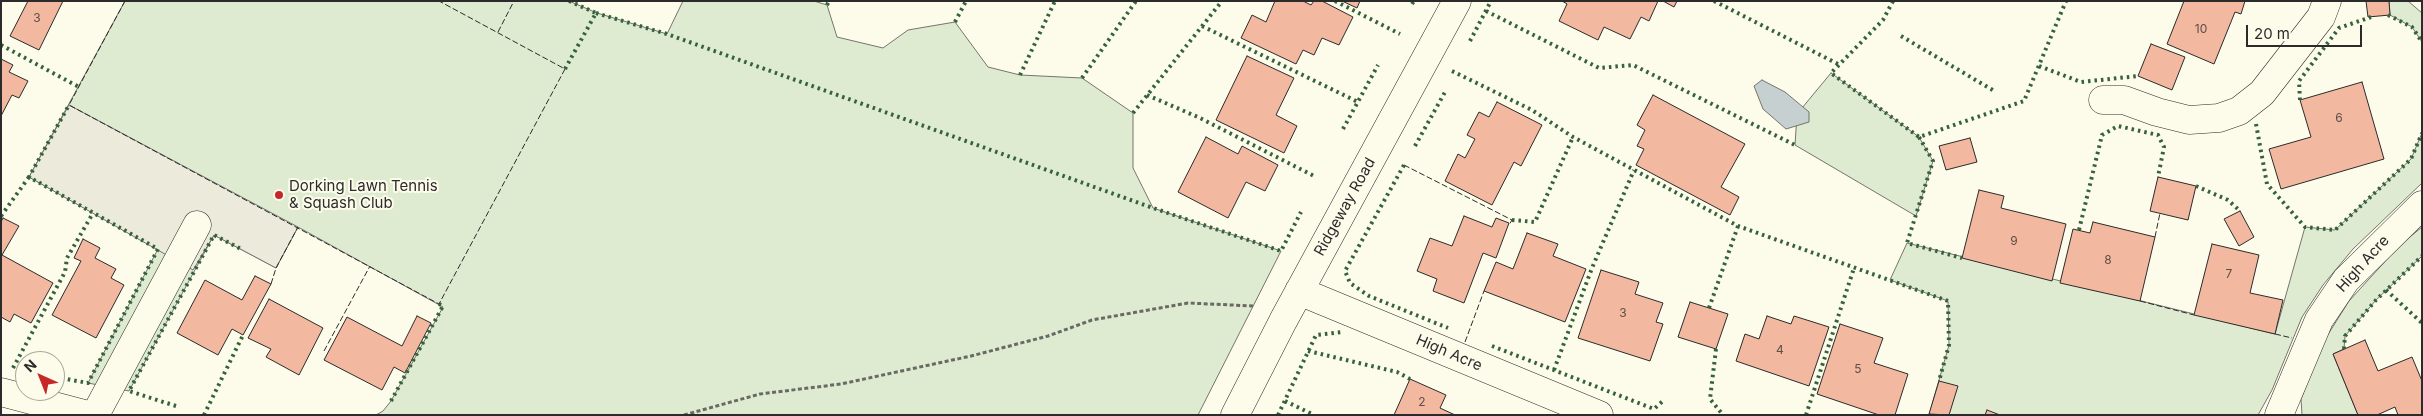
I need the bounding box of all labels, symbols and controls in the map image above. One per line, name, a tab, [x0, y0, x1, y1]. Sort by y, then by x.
house number: 3	[33, 11, 41, 25]
scale bar	[2248, 15, 2364, 47]
house number: 10	[2195, 22, 2207, 36]
text: 20 m	[2254, 24, 2290, 43]
house number: 6	[2335, 111, 2343, 125]
street label: Ridgeway Road	[1311, 155, 1379, 259]
place label: Dorking Lawn Tennis & Squash Club	[289, 177, 438, 212]
marker: Dorking Lawn Tennis & Squash Club	[273, 189, 285, 201]
street label: High Acre	[2333, 232, 2393, 296]
house number: 9	[2010, 234, 2018, 248]
house number: 8	[2104, 253, 2112, 267]
house number: 7	[2226, 267, 2232, 281]
house number: 3	[1619, 306, 1627, 320]
street label: High Acre	[1413, 331, 1485, 375]
house number: 4	[1776, 343, 1784, 357]
north arrow	[15, 351, 65, 401]
text: N	[20, 356, 40, 375]
house number: 5	[1854, 362, 1862, 376]
house number: 2	[1418, 395, 1426, 409]

